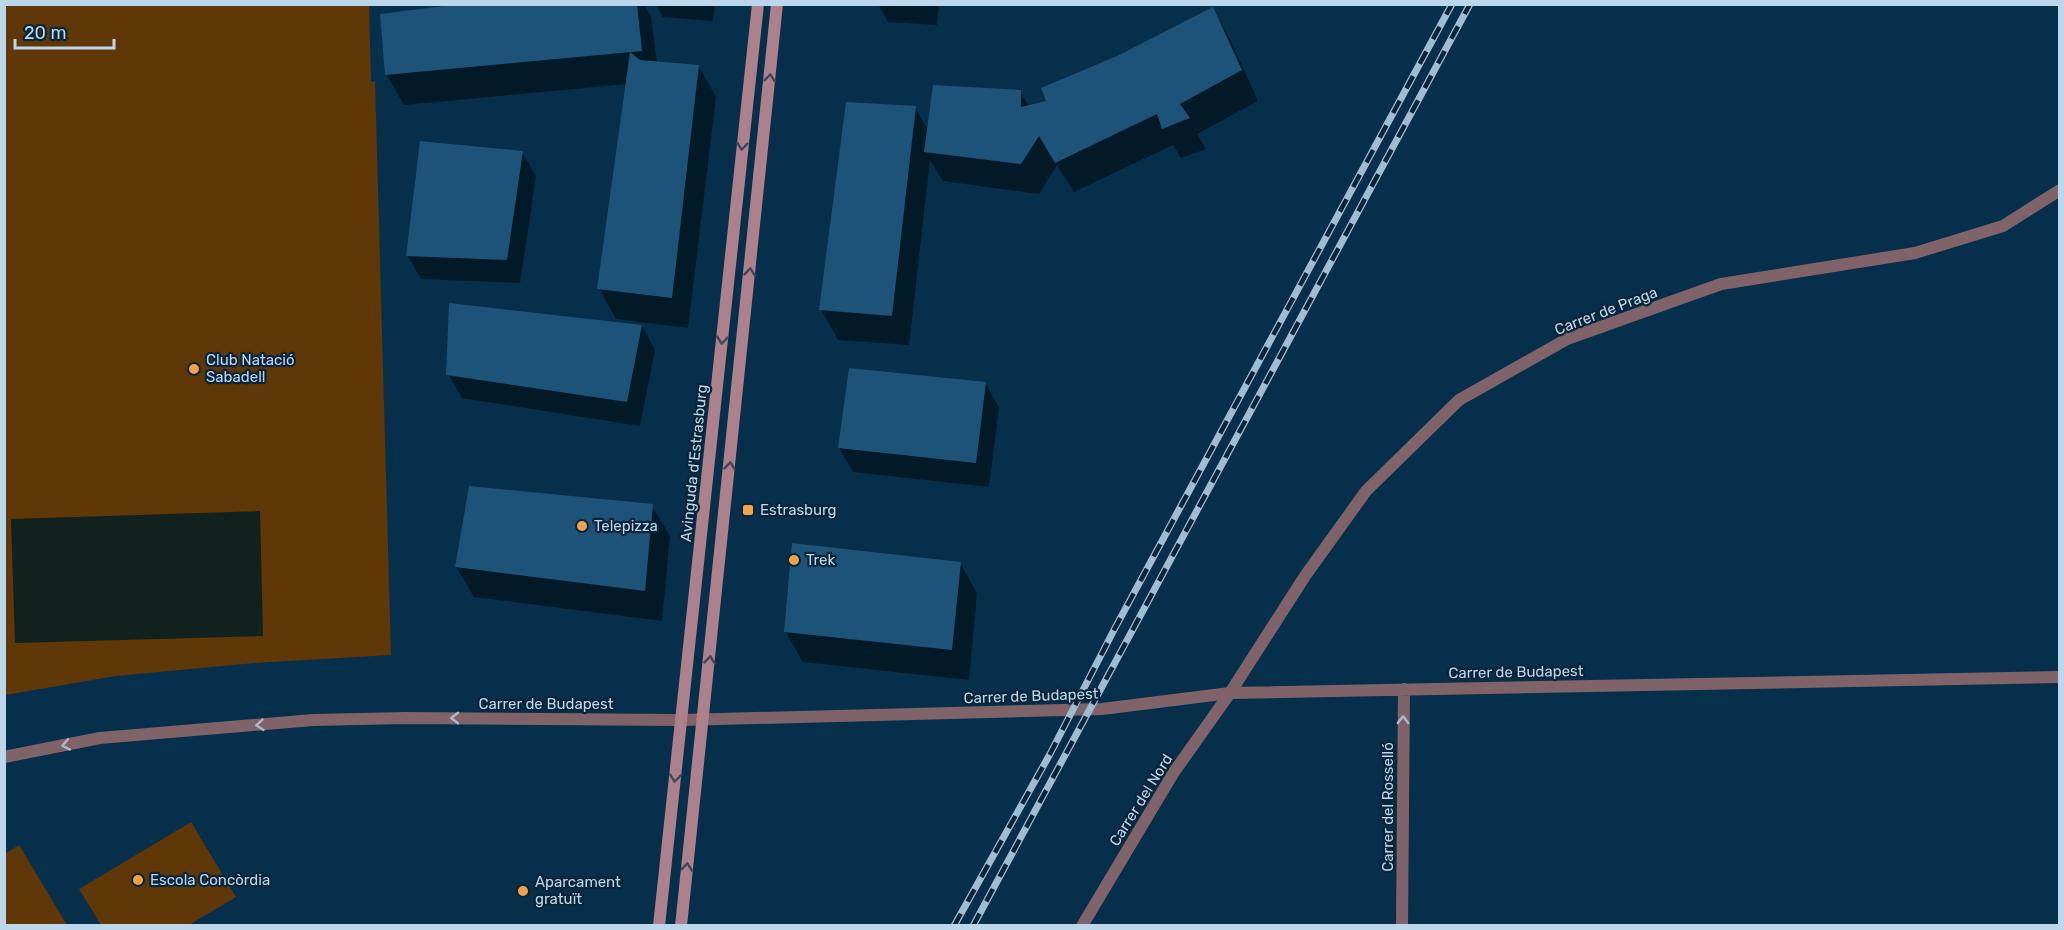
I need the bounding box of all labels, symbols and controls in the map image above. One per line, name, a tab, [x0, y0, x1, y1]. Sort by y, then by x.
scale bar	[15, 12, 114, 50]
text: 20 m	[24, 22, 66, 44]
one-way arrow	[763, 73, 776, 82]
one-way arrow	[737, 142, 749, 151]
one-way arrow	[743, 267, 756, 276]
street label: Carrer de Praga	[1552, 283, 1660, 339]
one-way arrow	[716, 336, 729, 345]
place label: Club Natació Sabadell	[206, 351, 295, 386]
marker: Club Natació Sabadell	[187, 362, 201, 376]
street label: Avinguda d'Estrasburg	[677, 383, 711, 543]
one-way arrow	[723, 461, 736, 470]
place label: Estrasburg	[760, 501, 837, 519]
marker: Estrasburg	[741, 503, 755, 517]
place label: Telepizza	[594, 517, 658, 535]
marker: Telepizza	[575, 519, 589, 533]
place label: Trek	[806, 551, 835, 569]
marker: Trek	[787, 553, 801, 567]
one-way arrow	[703, 655, 716, 664]
street label: Carrer de Budapest	[1448, 662, 1584, 682]
street label: Carrer de Budapest	[963, 685, 1099, 707]
street label: Carrer de Budapest	[478, 695, 614, 713]
one-way arrow	[450, 712, 459, 724]
one-way arrow	[1397, 716, 1409, 725]
one-way arrow	[256, 718, 265, 731]
one-way arrow	[62, 738, 72, 751]
street label: Carrer del Rosselló	[1379, 742, 1397, 872]
street label: Carrer del Nord	[1106, 751, 1176, 849]
one-way arrow	[669, 773, 682, 782]
one-way arrow	[681, 863, 693, 872]
place label: Escola Concòrdia	[150, 871, 270, 889]
marker: Escola Concòrdia	[131, 873, 145, 887]
place label: Aparcament gratuït	[535, 873, 621, 908]
marker: Aparcament gratuït	[516, 884, 530, 898]

